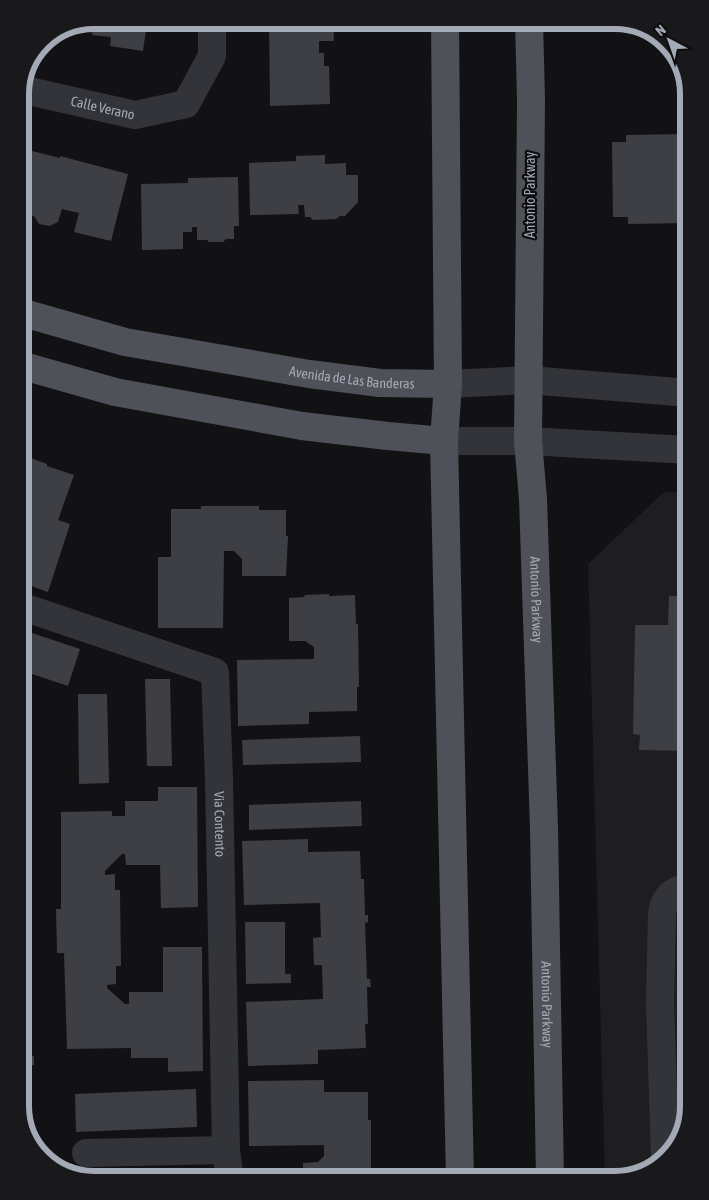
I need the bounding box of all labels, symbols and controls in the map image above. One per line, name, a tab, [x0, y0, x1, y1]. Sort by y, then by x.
north arrow	[644, 15, 694, 65]
text: N	[652, 21, 669, 39]
street label: Calle Verano	[69, 93, 136, 123]
street label: Antonio Parkway	[522, 152, 538, 238]
street label: Avenida de Las Banderas	[288, 363, 415, 392]
street label: Antonio Parkway	[527, 556, 546, 643]
street label: Via Contento	[211, 791, 228, 857]
street label: Antonio Parkway	[538, 961, 556, 1048]

